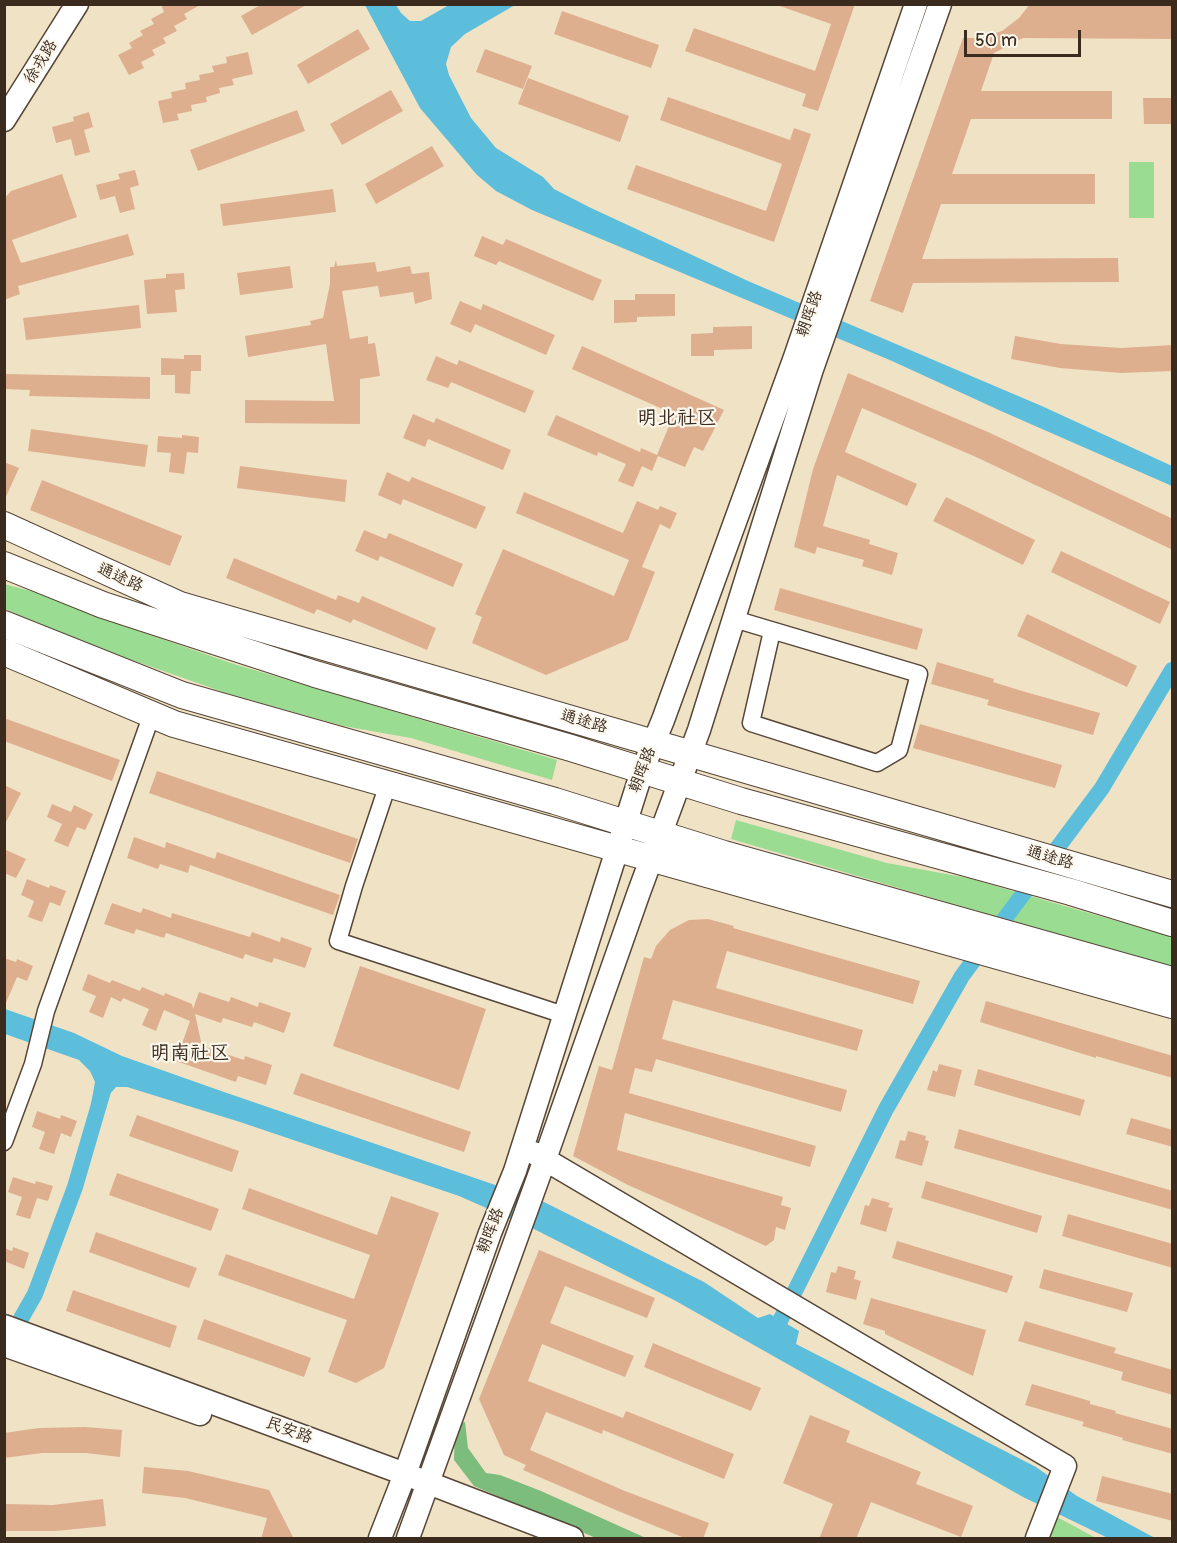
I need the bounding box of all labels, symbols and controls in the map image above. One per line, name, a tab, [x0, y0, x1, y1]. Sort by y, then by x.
scale bar	[967, 18, 1084, 56]
text: 50 m	[975, 29, 1017, 52]
street label: 徐戎路	[20, 37, 62, 87]
street label: 朝晖路	[793, 288, 827, 340]
district label: 明北社区	[637, 407, 717, 431]
street label: 通途路	[94, 559, 146, 597]
street label: 通途路	[558, 706, 610, 738]
street label: 朝晖路	[625, 744, 661, 796]
street label: 通途路	[1024, 842, 1076, 874]
district label: 明南社区	[150, 1042, 230, 1066]
street label: 朝晖路	[473, 1205, 509, 1257]
street label: 民安路	[263, 1414, 315, 1448]

